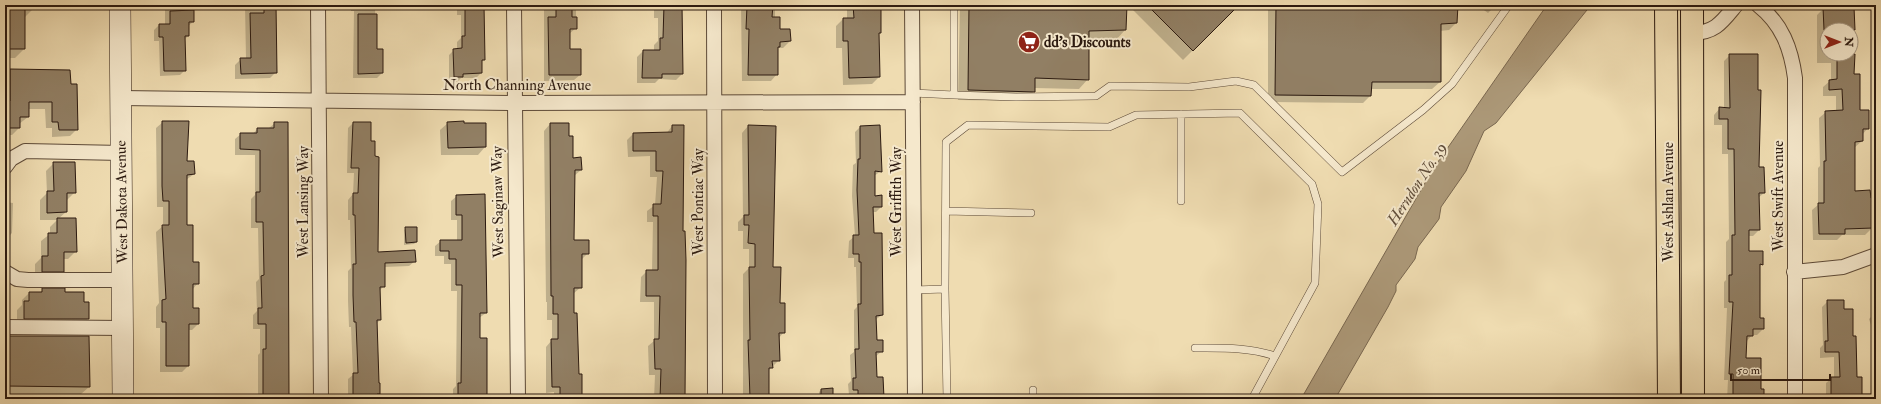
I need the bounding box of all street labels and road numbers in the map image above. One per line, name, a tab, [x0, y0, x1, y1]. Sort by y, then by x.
street label: North Channing Avenue	[443, 76, 591, 95]
street label: West Dakota Avenue	[111, 140, 133, 265]
street label: West Swift Avenue	[1769, 140, 1788, 253]
street label: West Ashlan Avenue	[1659, 142, 1678, 263]
street label: West Saginaw Way	[488, 145, 508, 259]
street label: West Lansing Way	[294, 146, 313, 259]
street label: West Griffith Way	[887, 147, 906, 258]
street label: West Pontiac Way	[689, 148, 708, 257]

